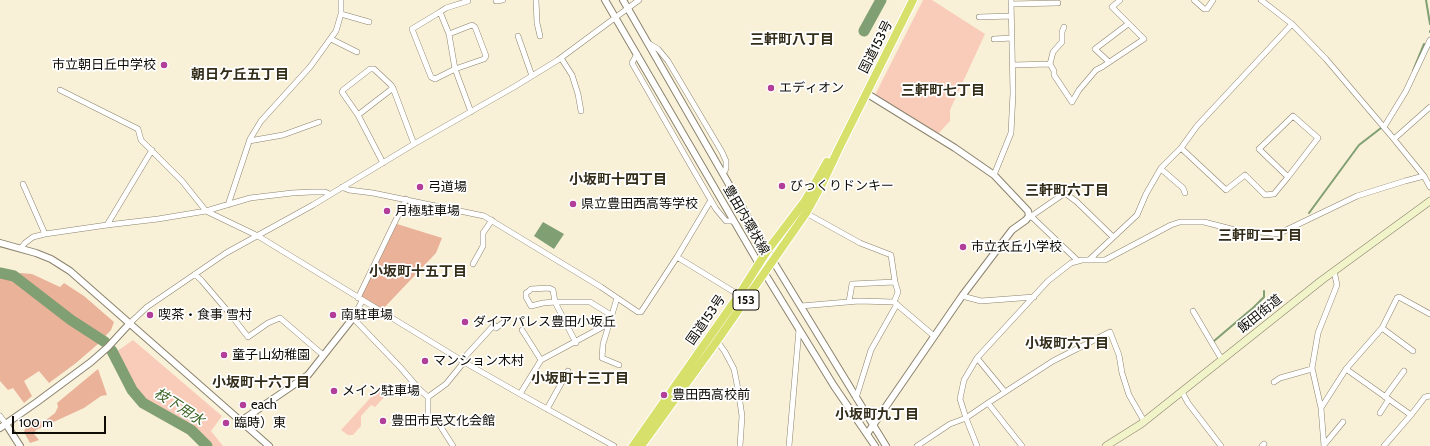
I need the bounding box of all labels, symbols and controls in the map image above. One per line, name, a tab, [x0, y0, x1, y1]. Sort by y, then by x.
street label: 国道153号	[856, 18, 896, 76]
district label: 三軒町八丁目	[750, 32, 834, 48]
place label: 市立朝日丘中学校	[52, 57, 156, 73]
marker: 市立朝日丘中学校	[159, 60, 169, 70]
district label: 朝日ケ丘五丁目	[191, 67, 289, 83]
place label: エディオン	[779, 80, 844, 96]
marker: エディオン	[766, 83, 776, 93]
district label: 三軒町七丁目	[901, 83, 985, 99]
district label: 小坂町十四丁目	[569, 172, 667, 188]
place label: びっくりドンキー	[790, 178, 894, 194]
place label: 弓道場	[428, 179, 467, 195]
marker: びっくりドンキー	[777, 181, 787, 191]
marker: 弓道場	[415, 182, 425, 192]
street label: 豊田内環状線	[720, 182, 772, 258]
district label: 三軒町六丁目	[1025, 183, 1109, 199]
place label: 県立豊田西高等学校	[581, 196, 698, 212]
marker: 県立豊田西高等学校	[568, 199, 578, 209]
place label: 月極駐車場	[395, 203, 460, 219]
marker: 月極駐車場	[382, 206, 392, 216]
district label: 三軒町二丁目	[1218, 228, 1302, 244]
place label: 市立衣丘小学校	[971, 239, 1062, 255]
marker: 市立衣丘小学校	[958, 242, 968, 252]
district label: 小坂町十五丁目	[369, 264, 467, 280]
road number: 153	[733, 290, 759, 310]
street label: 国道153号	[683, 292, 729, 348]
street label: 飯田街道	[1235, 292, 1285, 336]
place label: 喫茶・食事 雪村	[158, 307, 252, 323]
place label: 南駐車場	[341, 307, 393, 323]
marker: 喫茶・食事 雪村	[145, 310, 155, 320]
marker: 南駐車場	[328, 310, 338, 320]
place label: ダイアパレス豊田小坂丘	[473, 314, 616, 330]
marker: ダイアパレス豊田小坂丘	[460, 317, 470, 327]
district label: 小坂町六丁目	[1025, 336, 1109, 352]
place label: 童子山幼稚園	[232, 347, 310, 363]
marker: 童子山幼稚園	[219, 350, 229, 360]
place label: マンション木村	[433, 353, 524, 369]
marker: マンション木村	[420, 356, 430, 366]
district label: 小坂町十三丁目	[531, 371, 629, 387]
district label: 小坂町十六丁目	[212, 375, 310, 391]
place label: メイン駐車場	[342, 383, 420, 399]
water label: 枝下用水	[151, 385, 207, 429]
marker: メイン駐車場	[329, 386, 339, 396]
place label: 豊田西高校前	[672, 387, 750, 403]
marker: 豊田西高校前	[659, 390, 669, 400]
place label: each	[251, 397, 277, 413]
marker: each	[238, 400, 248, 410]
district label: 小坂町九丁目	[835, 407, 919, 423]
scale bar	[14, 408, 108, 434]
place label: 豊田市民文化会館	[391, 413, 495, 429]
text: 100 m	[19, 415, 53, 430]
place label: 臨時）東	[234, 415, 286, 431]
marker: 豊田市民文化会館	[378, 416, 388, 426]
marker: 臨時）東	[221, 418, 231, 428]

